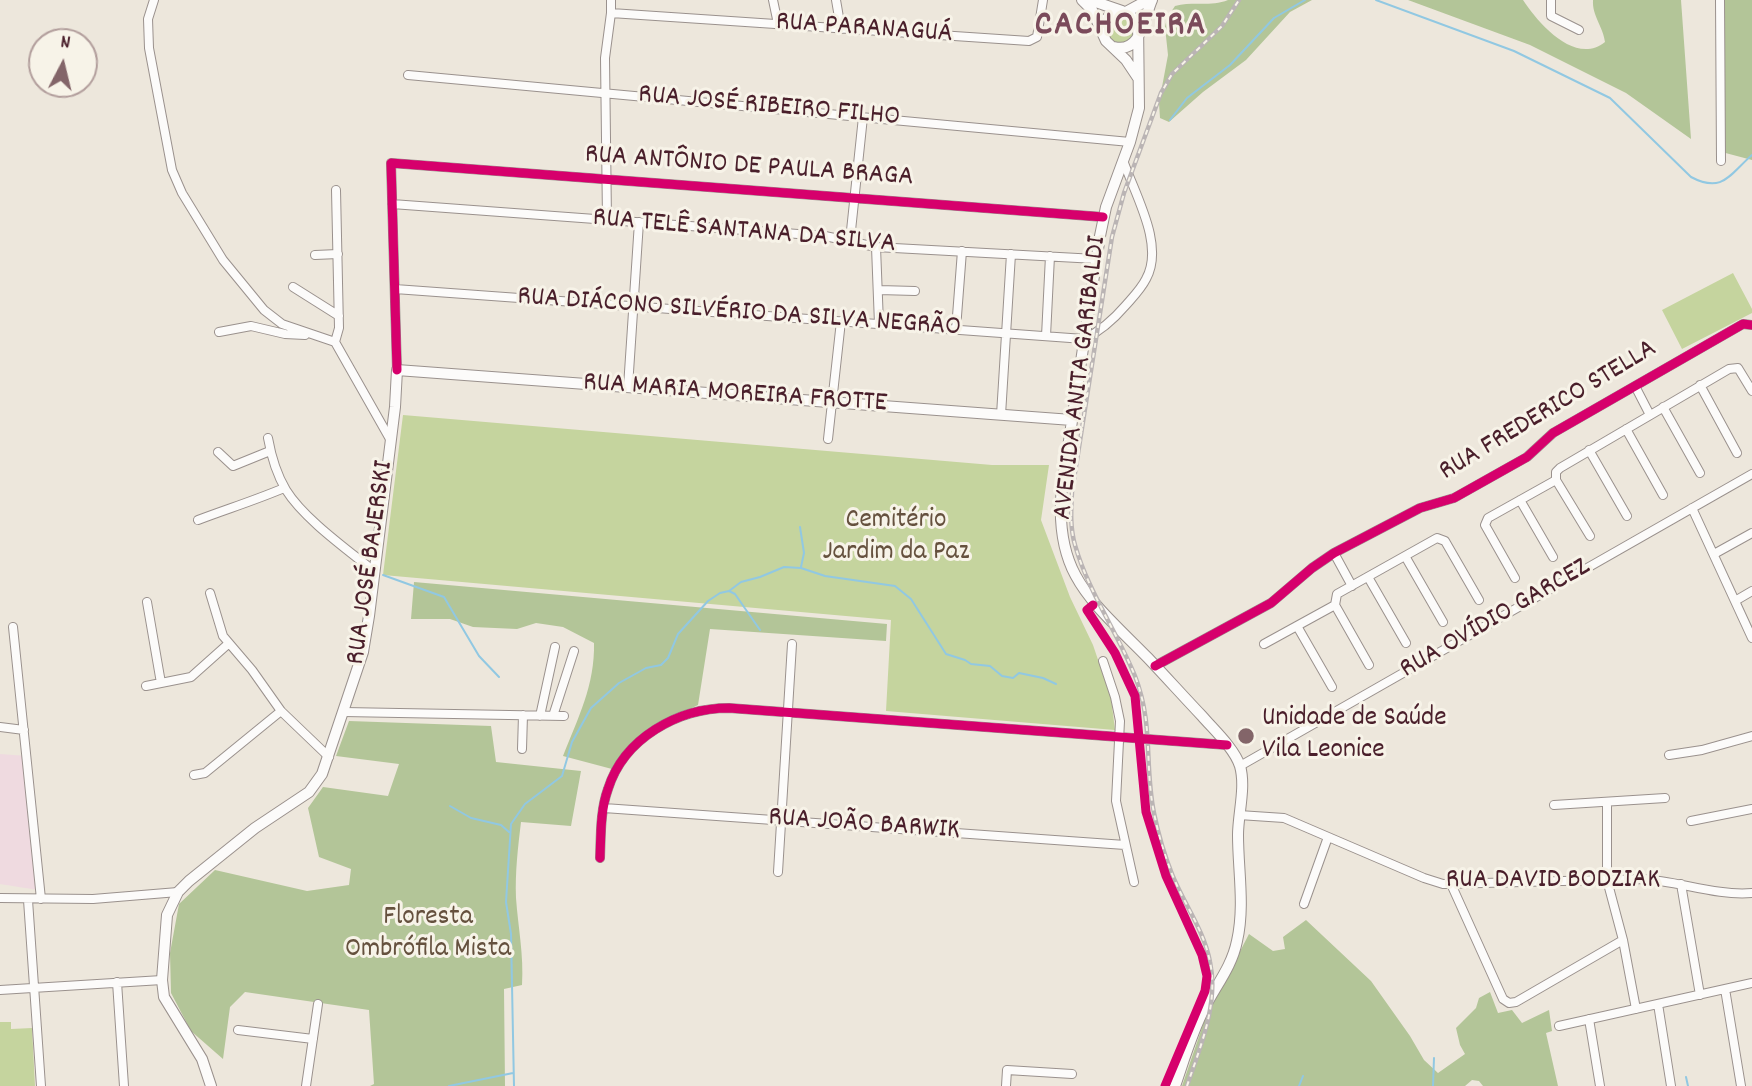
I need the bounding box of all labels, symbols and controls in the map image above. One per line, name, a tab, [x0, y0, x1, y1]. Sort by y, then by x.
street label: RUA PARANAGUÁ	[775, 7, 953, 53]
district label: CACHOEIRA	[1036, 7, 1206, 49]
north arrow	[28, 28, 98, 98]
text: N	[59, 30, 72, 58]
street label: RUA JOSÉ RIBEIRO FILHO	[637, 80, 901, 136]
street label: RUA ANTÔNIO DE PAULA BRAGA	[584, 140, 914, 196]
street label: RUA TELÊ SANTANA DA SILVA	[591, 203, 897, 263]
street label: AVENIDA ANITA GARIBALDI	[1048, 234, 1116, 522]
street label: RUA DIÁCONO SILVÉRIO DA SILVA NEGRÃO	[516, 282, 962, 346]
street label: RUA FREDERICO STELLA	[1434, 334, 1664, 490]
street label: RUA MARIA MOREIRA FROTTE	[582, 368, 888, 422]
street label: RUA JOSÉ BAJERSKI	[341, 459, 403, 667]
park label: Cemitério Jardim da Paz	[823, 505, 969, 571]
street label: RUA OVÍDIO GARCEZ	[1395, 552, 1597, 688]
place label: Unidade de Saúde Vila Leonice	[1262, 703, 1447, 769]
marker: Unidade de Saúde Vila Leonice	[1236, 726, 1256, 746]
street label: RUA JOÃO BARWIK	[767, 803, 961, 849]
street label: RUA DAVID BODZIAK	[1446, 865, 1660, 899]
park label: Floresta Ombrófila Mista	[345, 902, 511, 968]

